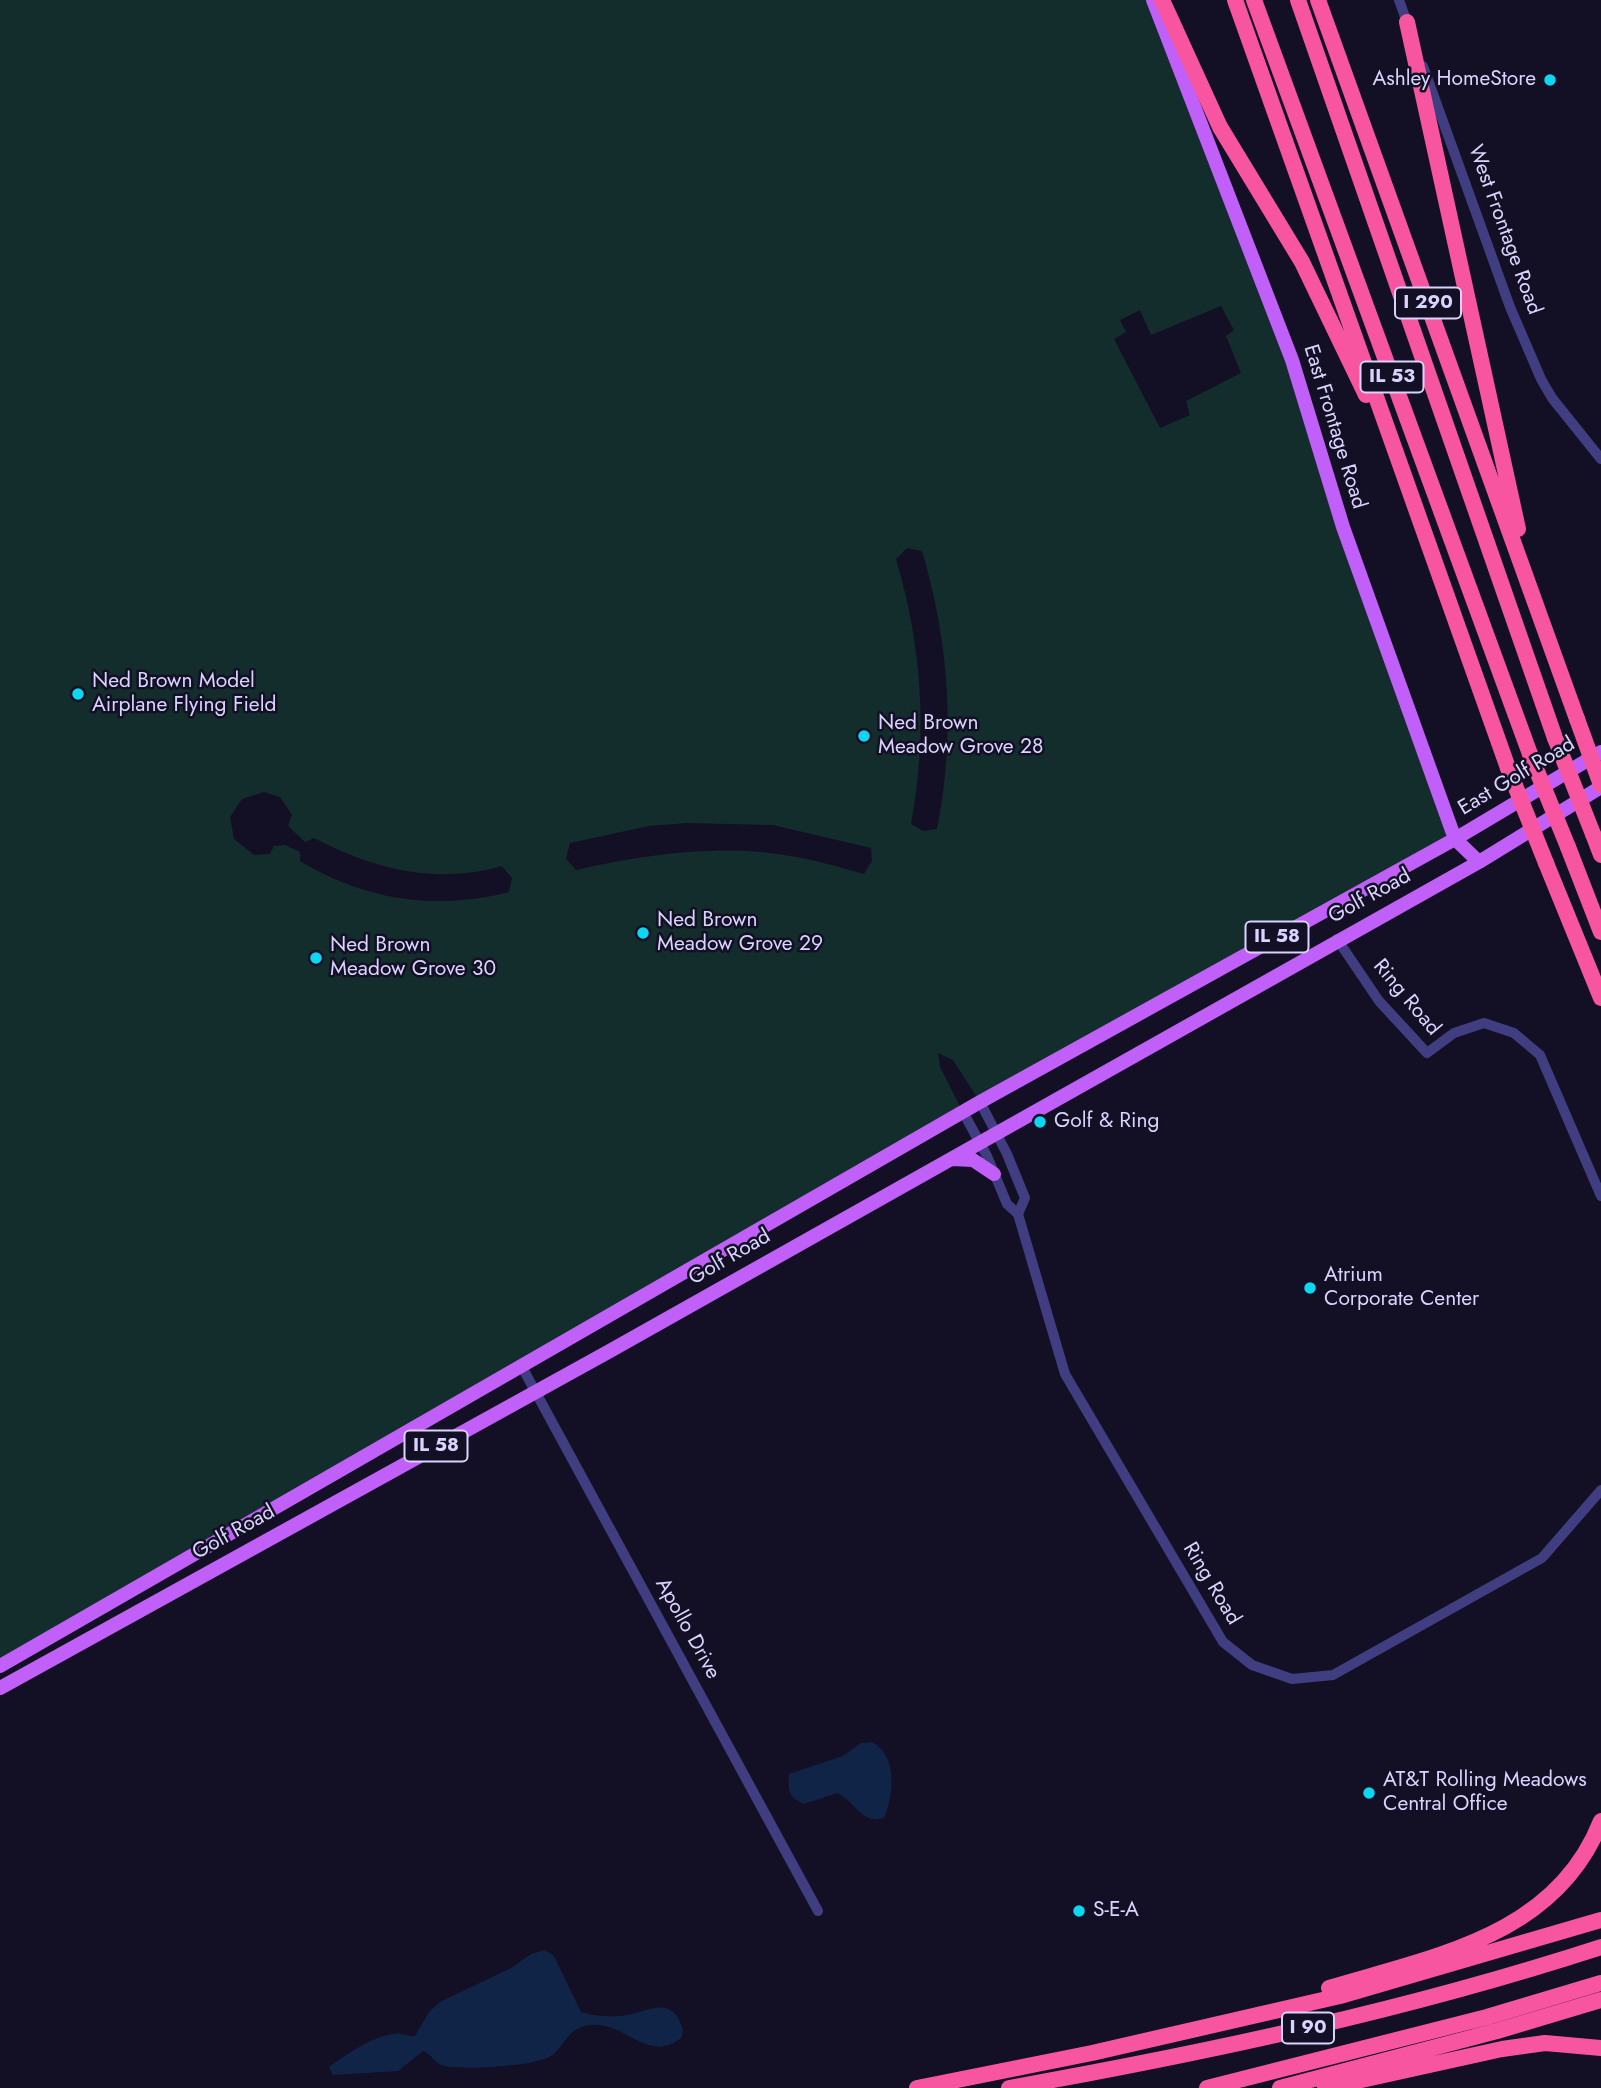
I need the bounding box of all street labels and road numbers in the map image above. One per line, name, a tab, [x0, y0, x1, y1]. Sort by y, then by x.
street label: West Frontage Road	[1462, 142, 1546, 318]
road number: I 290	[1395, 288, 1461, 318]
street label: East Frontage Road	[1297, 342, 1371, 512]
road number: IL 53	[1360, 362, 1424, 392]
street label: East Golf Road	[1454, 732, 1580, 822]
street label: Golf Road	[1324, 864, 1416, 930]
road number: IL 58	[1246, 922, 1308, 953]
street label: Ring Road	[1367, 955, 1445, 1041]
street label: Golf Road	[685, 1225, 775, 1291]
road number: IL 58	[404, 1430, 467, 1462]
street label: Golf Road	[188, 1500, 280, 1566]
street label: Ring Road	[1177, 1538, 1245, 1630]
street label: Apollo Drive	[649, 1574, 725, 1684]
road number: I 90	[1282, 2012, 1334, 2044]

